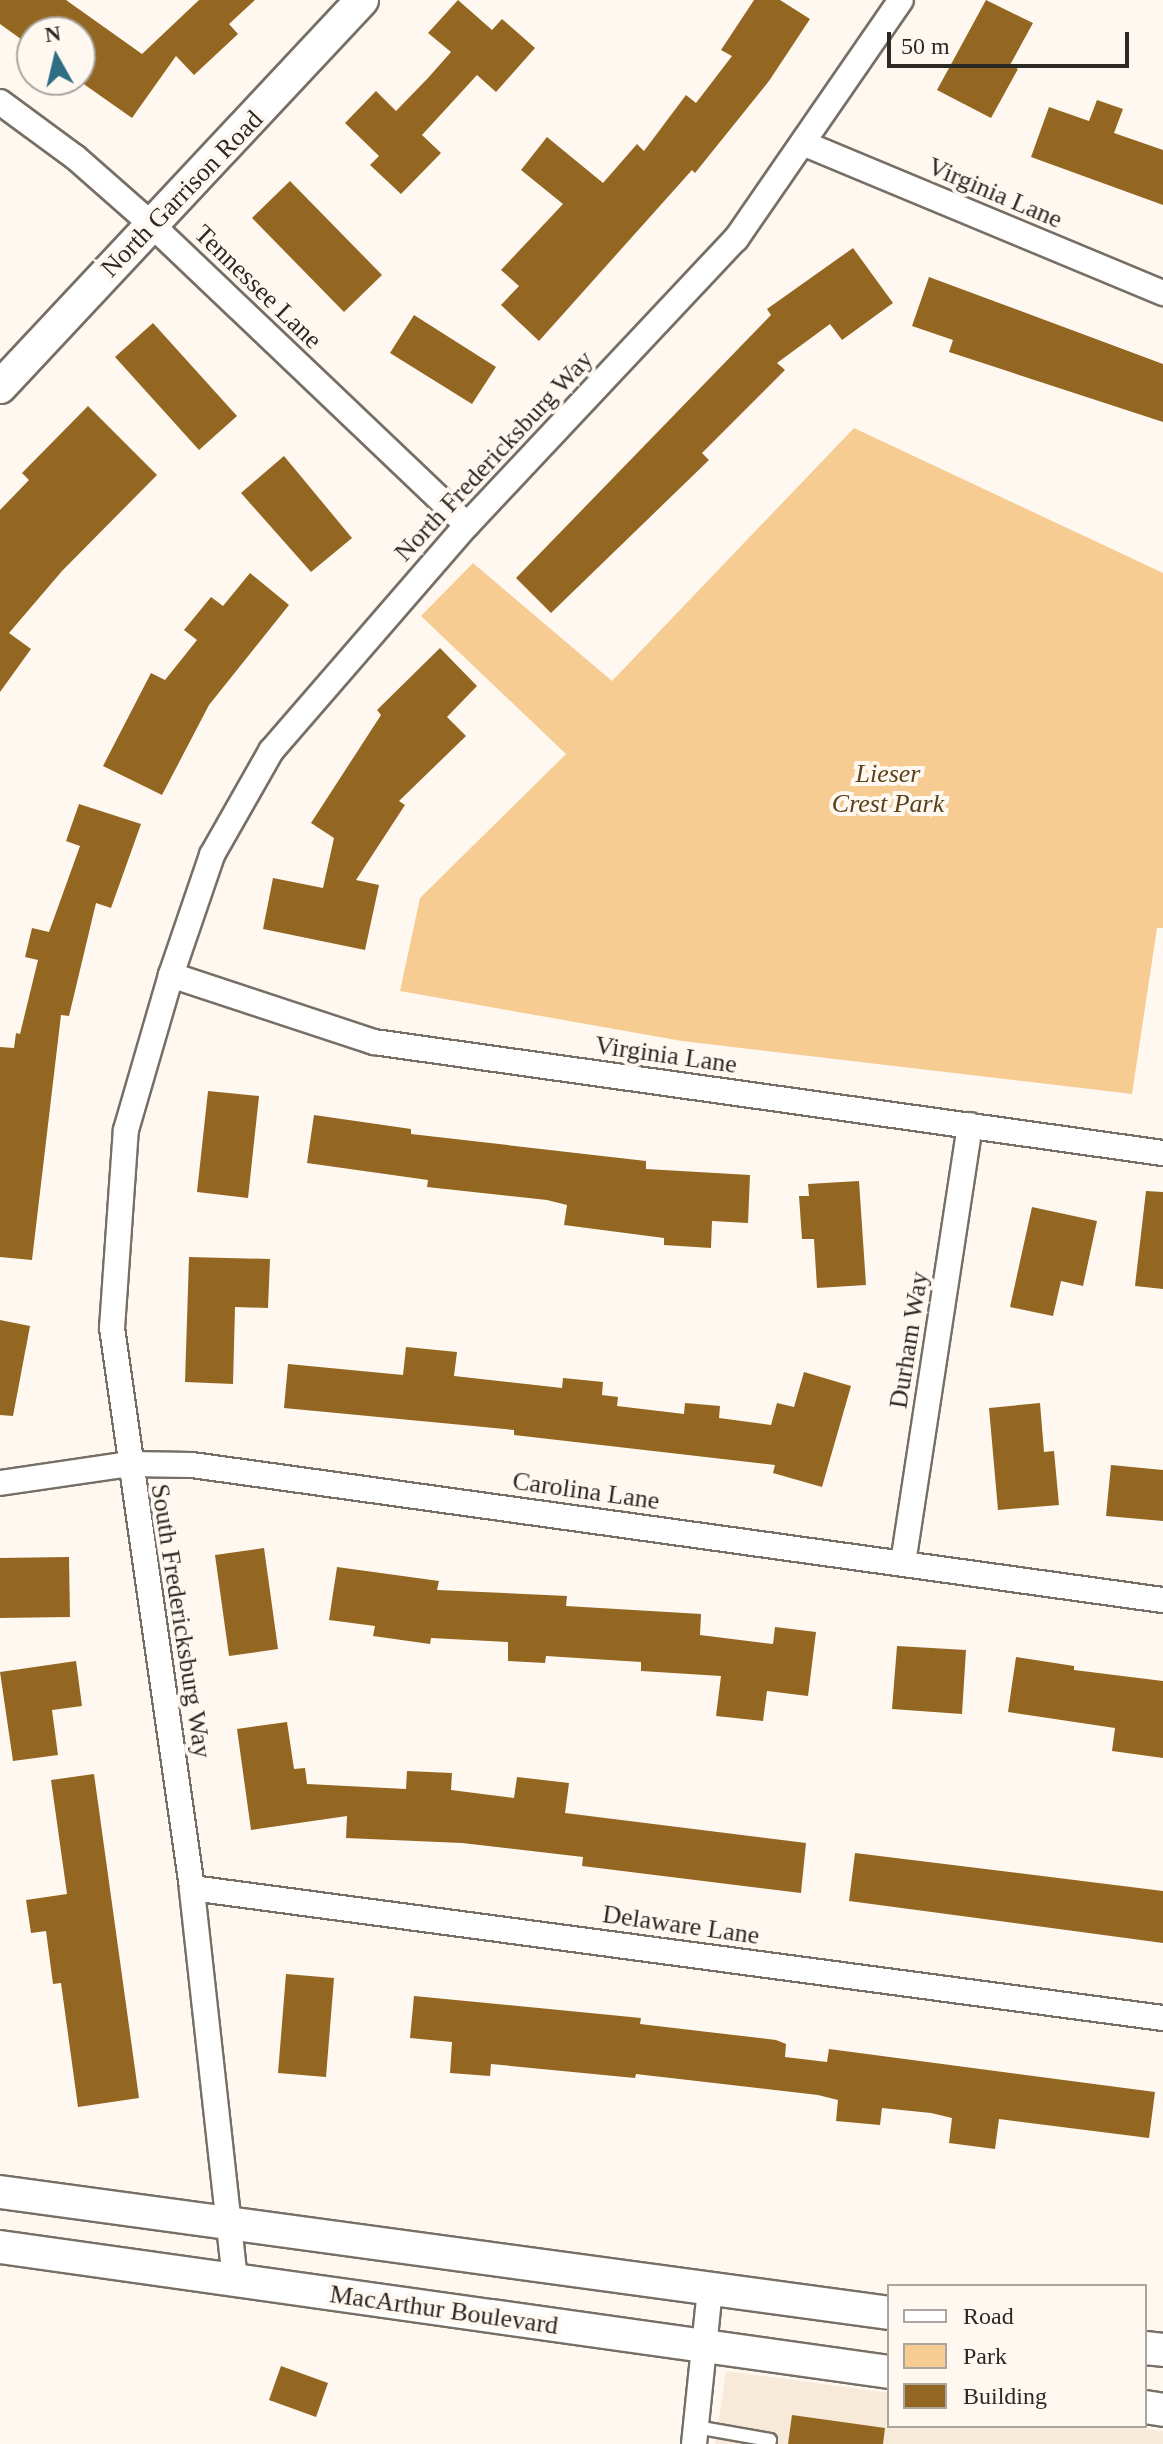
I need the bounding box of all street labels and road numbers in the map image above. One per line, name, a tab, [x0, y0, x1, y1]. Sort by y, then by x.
street label: North Garrison Road	[95, 104, 269, 284]
street label: Virginia Lane	[923, 151, 1067, 235]
street label: Tennessee Lane	[188, 218, 328, 356]
street label: North Fredericksburg Way	[388, 344, 600, 568]
street label: Virginia Lane	[593, 1030, 739, 1080]
street label: Durham Way	[883, 1269, 935, 1411]
street label: Carolina Lane	[511, 1465, 661, 1517]
street label: South Fredericksburg Way	[144, 1481, 218, 1761]
street label: Delaware Lane	[601, 1899, 761, 1951]
street label: MacArthur Boulevard	[328, 2279, 560, 2341]

